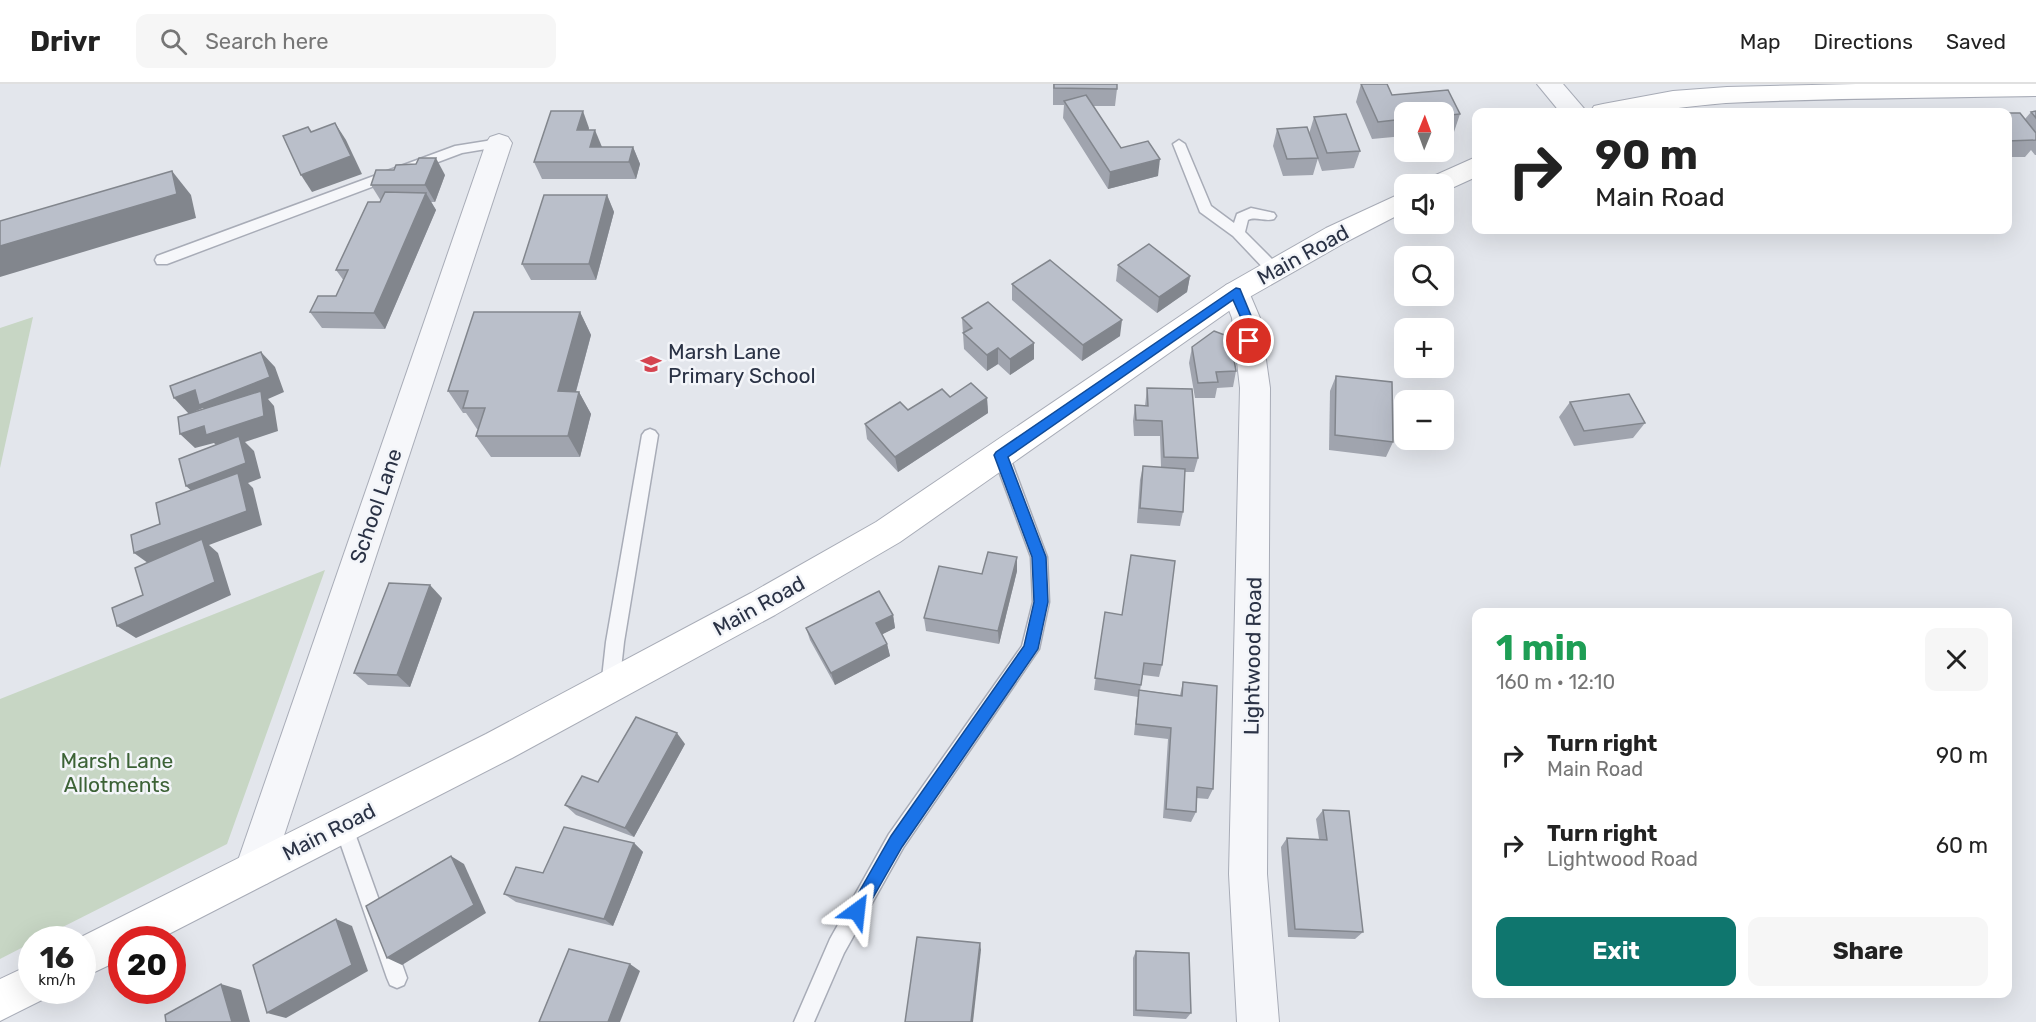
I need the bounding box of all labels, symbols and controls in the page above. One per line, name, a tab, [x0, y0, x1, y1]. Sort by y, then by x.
search box	[136, 14, 556, 68]
text: Drivr	[30, 25, 100, 58]
icon: search	[157, 25, 190, 58]
text: Search here	[205, 28, 329, 55]
text: Map	[1740, 29, 1781, 54]
text: Directions	[1814, 29, 1913, 54]
text: Saved	[1946, 29, 2006, 54]
north arrow	[1394, 102, 1454, 162]
map controls	[1394, 102, 1454, 450]
text: 90 m	[1595, 130, 1698, 180]
icon: right	[1496, 132, 1574, 210]
button: sound	[1394, 174, 1454, 234]
text: Main Road	[1595, 181, 1725, 213]
street label: Main Road	[1253, 219, 1353, 290]
button: search	[1394, 246, 1454, 306]
pin	[1223, 315, 1274, 366]
button: +	[1394, 318, 1454, 378]
icon: arrive	[1232, 324, 1265, 357]
place label: Marsh Lane Primary School	[668, 339, 816, 388]
school or university icon: Marsh Lane Primary School	[639, 352, 663, 376]
button: −	[1394, 390, 1454, 450]
street label: School Lane	[344, 445, 407, 566]
street label: Main Road	[709, 570, 809, 641]
street label: Lightwood Road	[1239, 577, 1266, 735]
text: 1 min	[1496, 626, 1588, 669]
button: close	[1925, 628, 1988, 691]
text: 160 m · 12:10	[1496, 670, 1615, 694]
text: Turn right	[1547, 730, 1657, 757]
icon: right	[1496, 739, 1529, 772]
text: 90 m	[1936, 742, 1988, 769]
park label: Marsh Lane Allotments	[61, 748, 173, 797]
text: Main Road	[1547, 757, 1643, 781]
street label: Main Road	[278, 797, 379, 866]
text: Turn right	[1547, 820, 1657, 847]
icon: right	[1496, 829, 1529, 862]
text: 60 m	[1936, 832, 1988, 859]
text: Lightwood Road	[1547, 847, 1698, 871]
position arrow	[825, 879, 889, 943]
button: Exit	[1496, 917, 1736, 986]
button: Share	[1748, 917, 1988, 986]
speed limit sign: 20	[108, 926, 186, 1004]
text: 16	[40, 940, 74, 976]
text: km/h	[38, 971, 76, 989]

